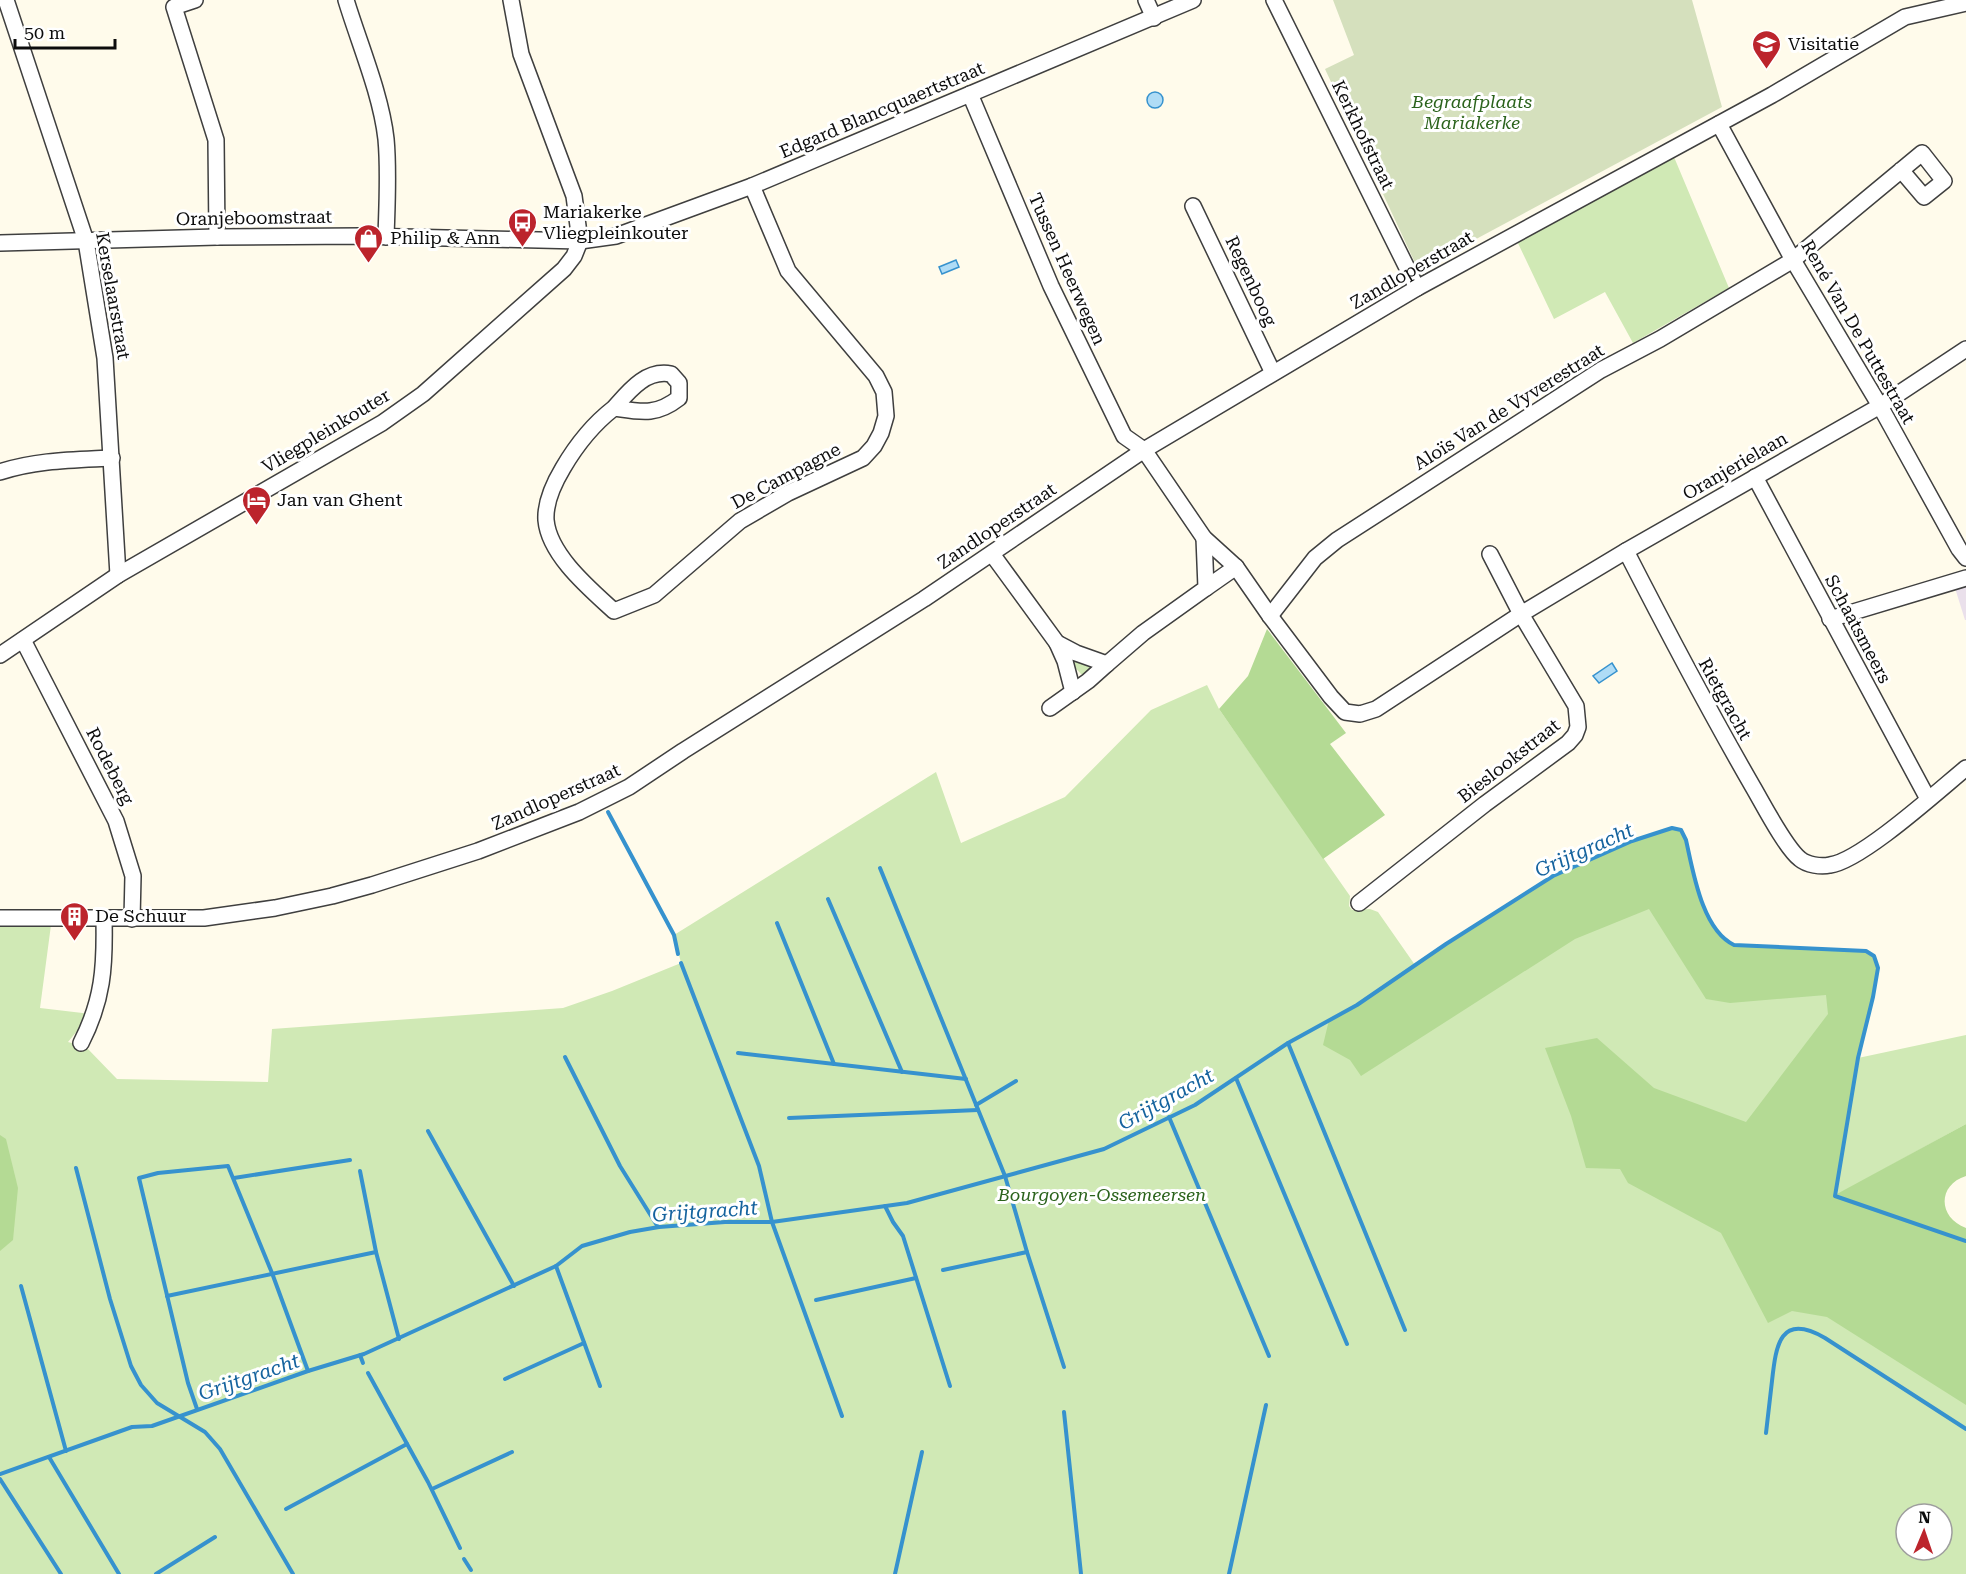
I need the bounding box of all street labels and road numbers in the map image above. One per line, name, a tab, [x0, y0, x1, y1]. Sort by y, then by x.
street label: Edgard Blancquaertstraat	[776, 57, 987, 162]
street label: Kerkhofstraat	[1328, 77, 1399, 193]
street label: Tussen Heerwegen	[1024, 190, 1111, 348]
street label: Oranjeboomstraat	[176, 206, 333, 229]
street label: Zandloperstraat	[1347, 226, 1477, 313]
street label: Kerselaarstraat	[92, 231, 135, 361]
street label: Regenboog	[1221, 232, 1282, 330]
street label: René Van De Puttestraat	[1797, 236, 1920, 428]
street label: Aloïs Van de Vyverestraat	[1410, 339, 1608, 474]
street label: Vliegpleinkouter	[258, 384, 393, 477]
street label: Oranjerielaan	[1679, 427, 1791, 504]
street label: De Campagne	[728, 438, 844, 513]
street label: Zandloperstraat	[934, 478, 1060, 573]
street label: Schaatsmeers	[1821, 571, 1896, 687]
street label: Rietgracht	[1694, 654, 1757, 744]
street label: Bieslookstraat	[1454, 714, 1564, 807]
street label: Rodeberg	[82, 724, 139, 808]
street label: Zandloperstraat	[488, 759, 623, 834]

